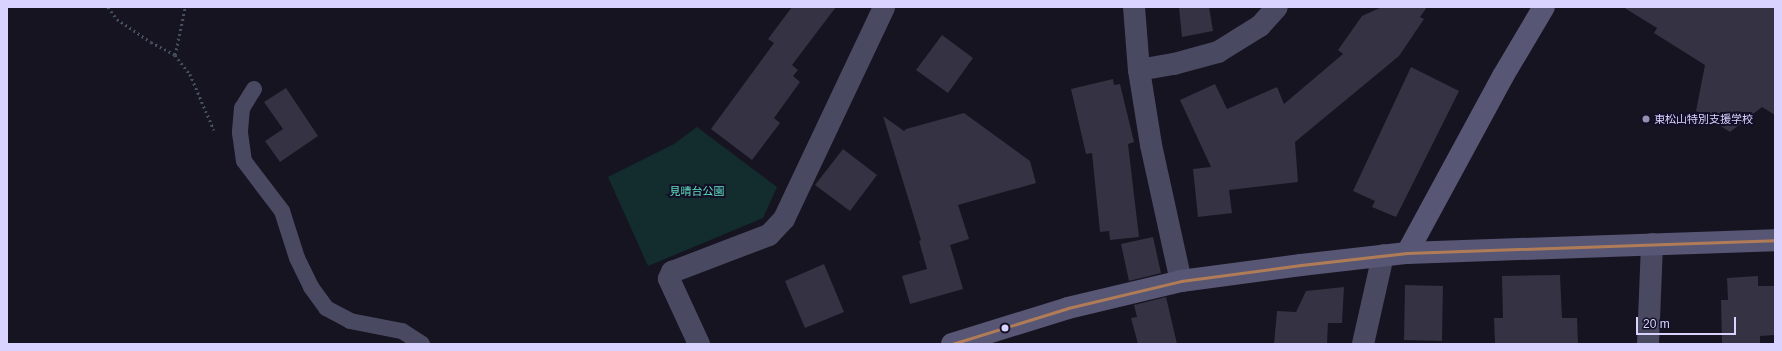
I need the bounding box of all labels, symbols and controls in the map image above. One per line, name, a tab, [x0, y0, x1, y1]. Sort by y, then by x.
place label: 東松山特別支援学校	[1654, 112, 1753, 126]
marker: 東松山特別支援学校	[1641, 114, 1651, 124]
park label: 見晴台公園	[670, 184, 724, 198]
scale bar	[1638, 309, 1738, 335]
text: 20 m	[1643, 317, 1670, 331]
unlabelled marker	[1000, 323, 1010, 333]

